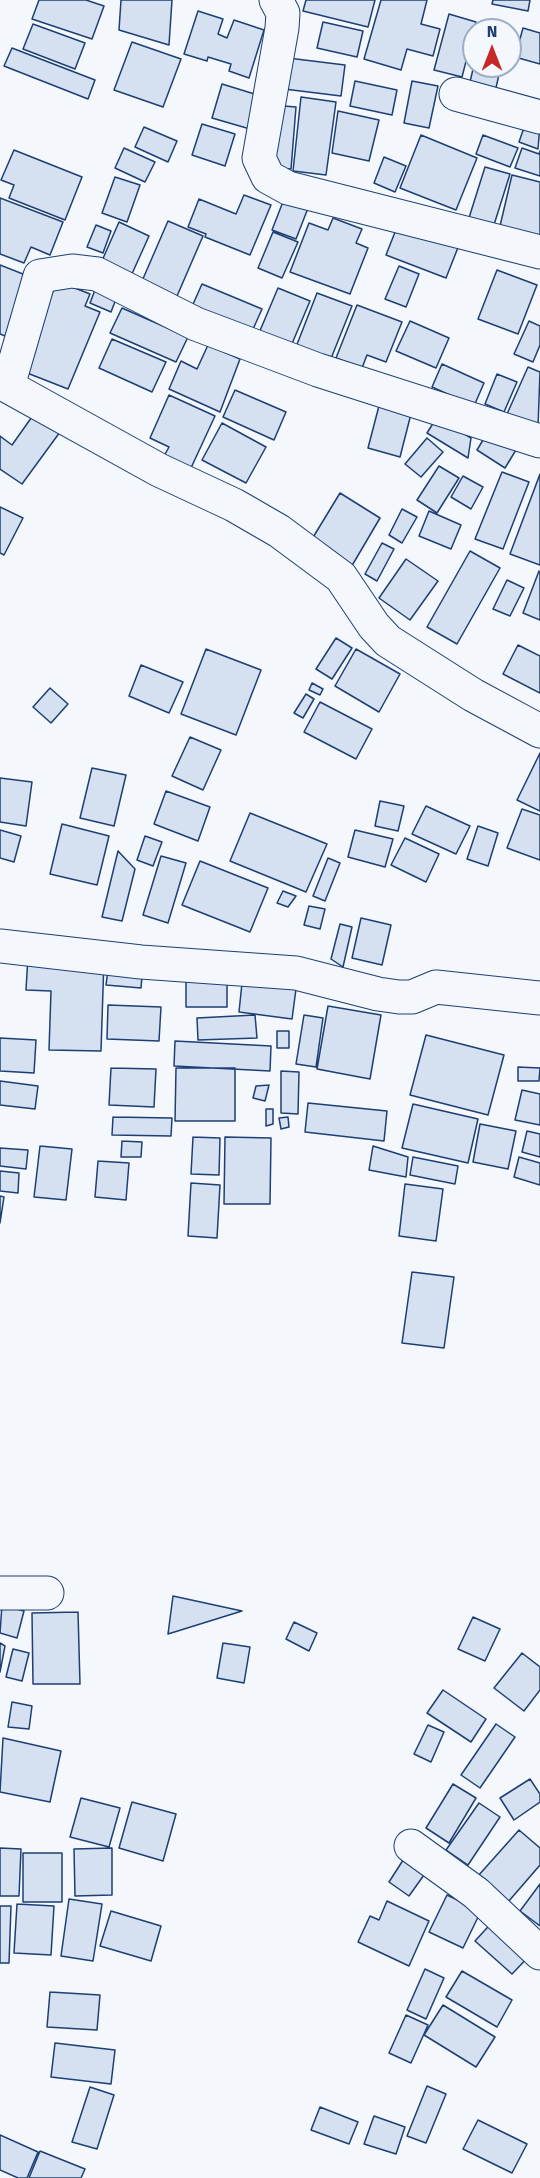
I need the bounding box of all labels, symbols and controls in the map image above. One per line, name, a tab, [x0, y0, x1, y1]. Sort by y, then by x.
north arrow	[462, 18, 522, 78]
text: N	[487, 22, 497, 41]

